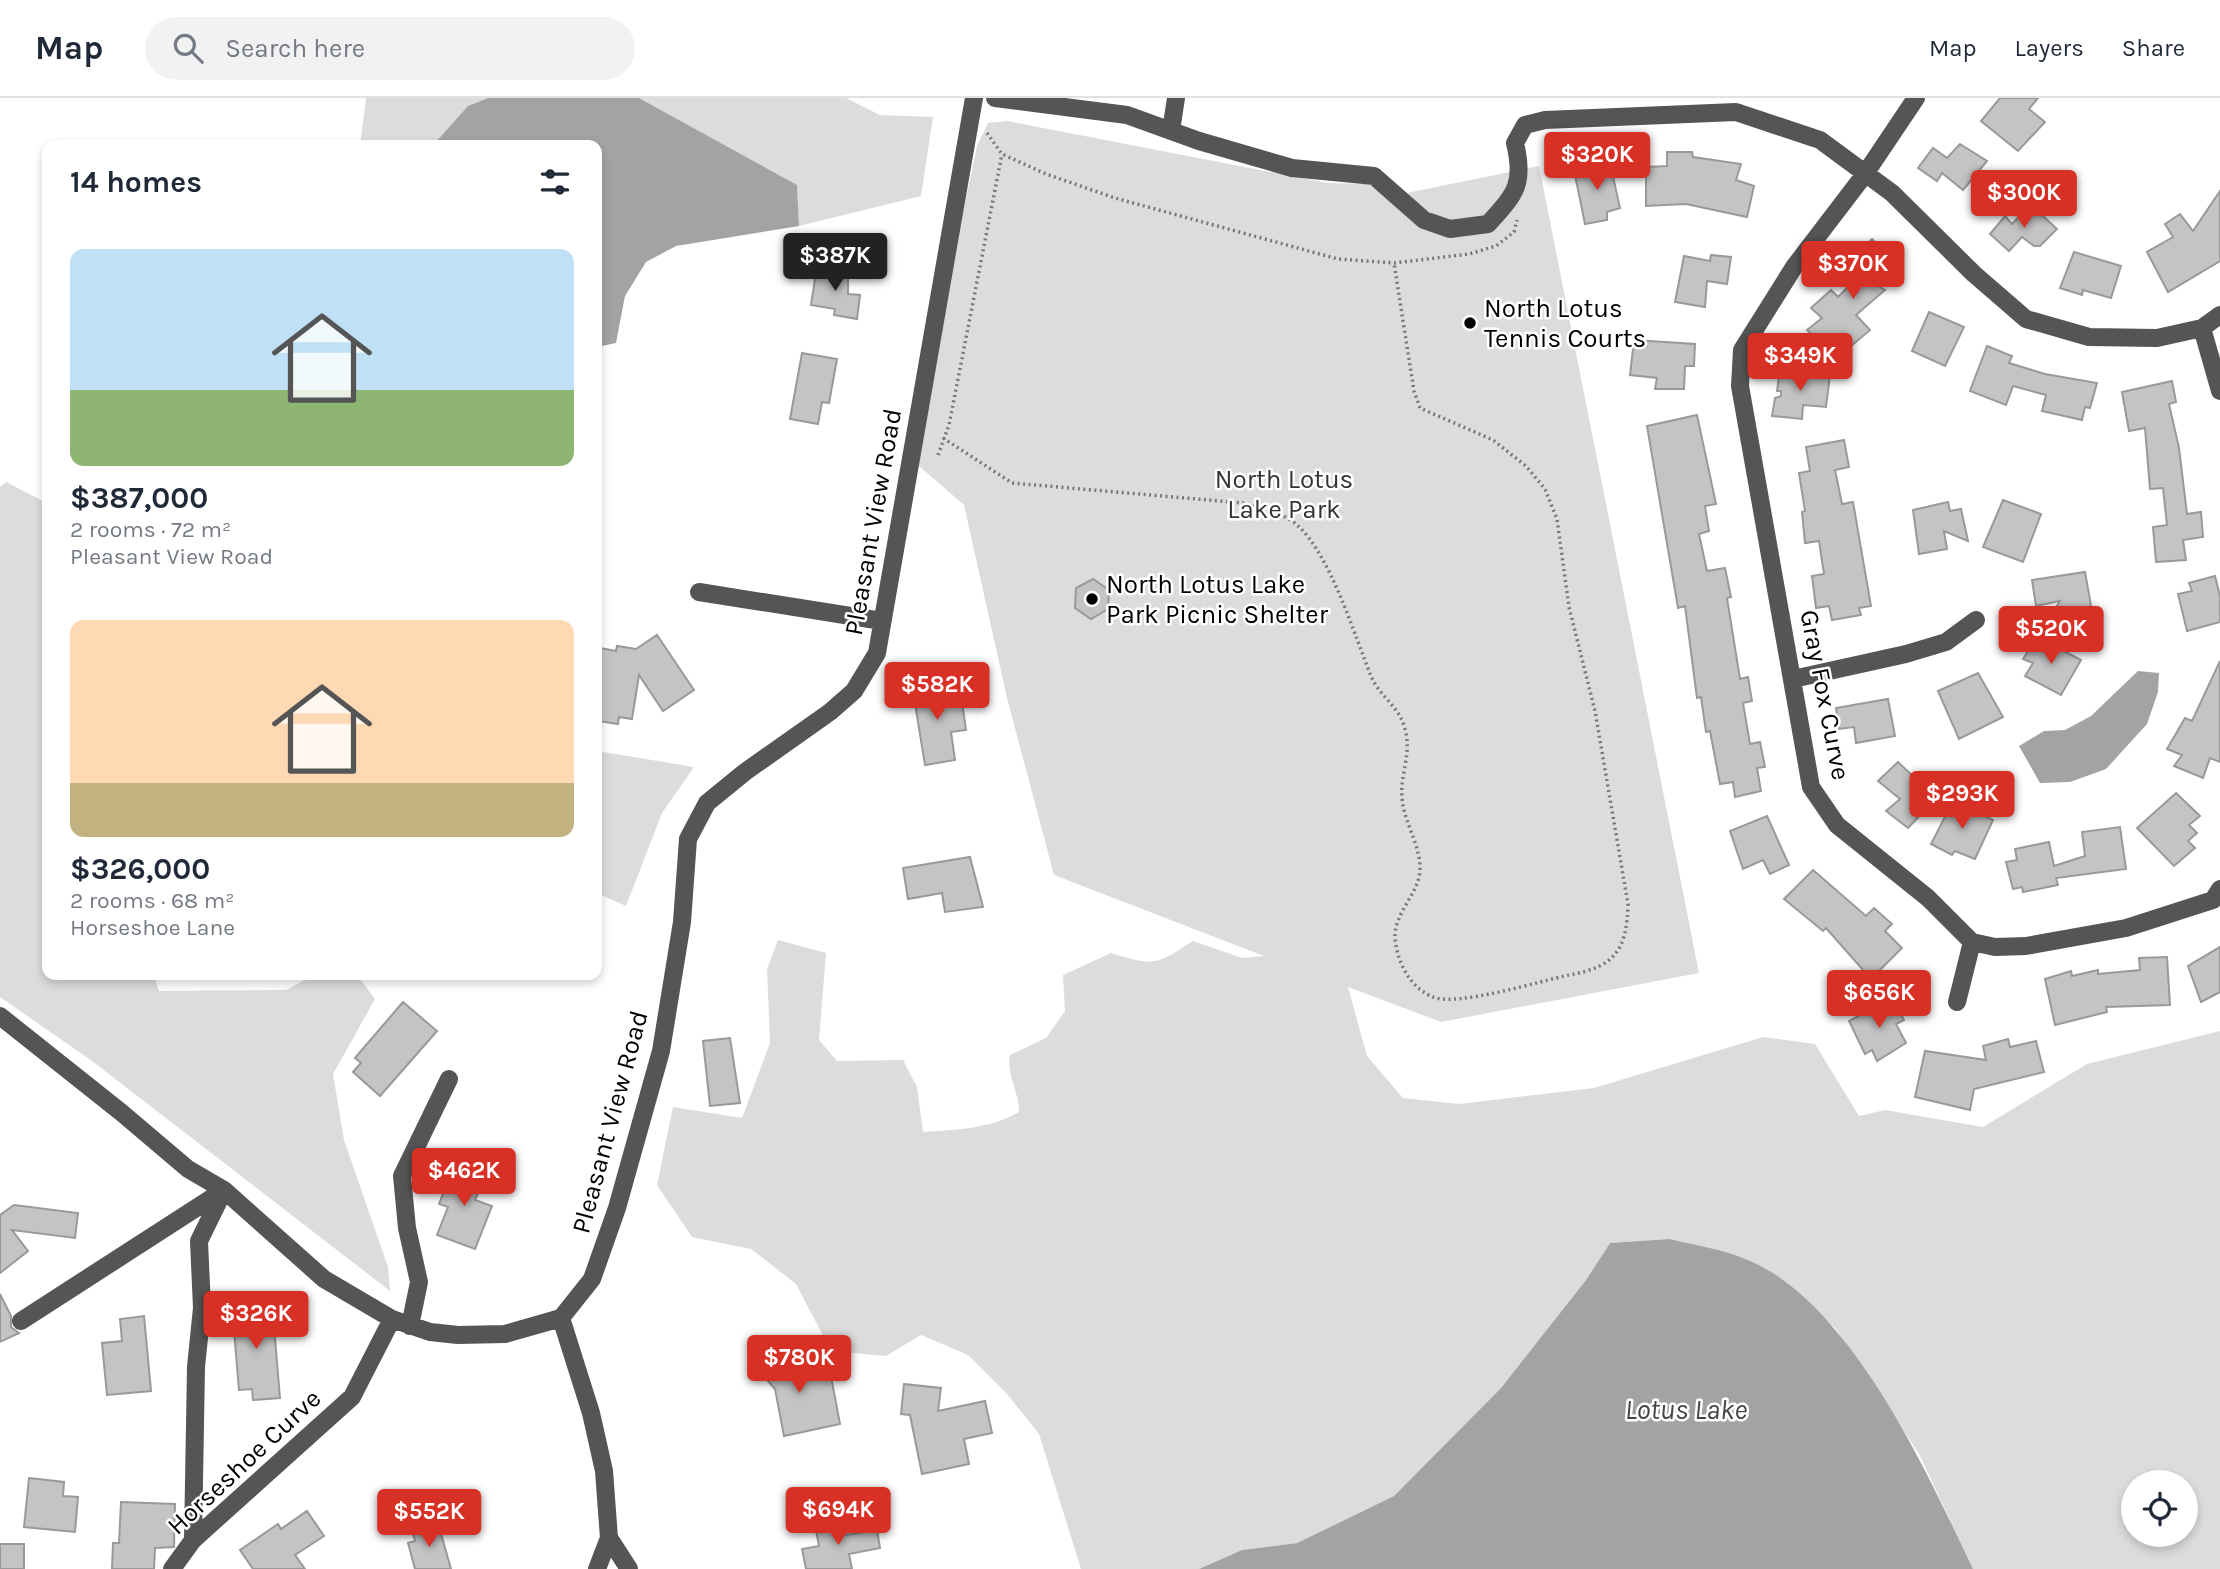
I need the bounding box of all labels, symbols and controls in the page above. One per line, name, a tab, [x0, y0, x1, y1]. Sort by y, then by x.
search box	[145, 17, 635, 80]
text: Map	[35, 29, 103, 67]
icon: search	[169, 29, 207, 67]
text: Search here	[225, 33, 365, 64]
text: Map	[1929, 34, 1977, 62]
text: Layers	[2015, 34, 2084, 62]
text: Share	[2122, 34, 2185, 62]
pin: $320K	[1548, 132, 1646, 192]
text: $320K	[1560, 141, 1634, 168]
icon: filters	[536, 163, 574, 201]
text: 14 homes	[70, 164, 202, 200]
pin: $300K	[1975, 170, 2073, 230]
text: $300K	[1987, 179, 2061, 206]
pin: $387K	[786, 234, 884, 293]
text: $387K	[799, 242, 871, 269]
pin: $370K	[1804, 242, 1902, 301]
text: $370K	[1817, 250, 1889, 277]
place label: North Lotus Tennis Courts	[1484, 293, 1646, 354]
icon: home	[259, 295, 385, 421]
marker: North Lotus Tennis Courts	[1462, 315, 1478, 331]
pin: $349K	[1751, 334, 1849, 393]
text: $349K	[1764, 342, 1836, 369]
street label: Pleasant View Road	[838, 406, 908, 638]
park label: North Lotus Lake Park	[1215, 464, 1353, 525]
text: $387,000	[70, 480, 208, 516]
text: 2 rooms · 72 m²	[70, 516, 231, 543]
text: Pleasant View Road	[70, 543, 273, 570]
place label: North Lotus Lake Park Picnic Shelter	[1106, 569, 1329, 630]
marker: North Lotus Lake Park Picnic Shelter	[1084, 591, 1100, 607]
pin: $520K	[2002, 606, 2100, 666]
street label: Gray Fox Curve	[1793, 607, 1857, 783]
text: $520K	[2015, 615, 2087, 642]
pin: $582K	[888, 662, 986, 722]
icon: home	[259, 666, 385, 792]
text: $582K	[900, 671, 974, 698]
pin: $293K	[1913, 772, 2011, 831]
text: $293K	[1925, 780, 1999, 807]
text: $326,000	[70, 851, 210, 887]
text: 2 rooms · 68 m²	[70, 887, 234, 914]
text: Horseshoe Lane	[70, 914, 235, 941]
pin: $656K	[1830, 970, 1928, 1030]
text: $656K	[1843, 979, 1915, 1006]
street label: Pleasant View Road	[565, 1007, 655, 1237]
pin: $462K	[415, 1148, 513, 1208]
text: $462K	[428, 1157, 500, 1184]
pin: $326K	[207, 1292, 305, 1351]
text: $326K	[219, 1300, 293, 1327]
pin: $780K	[750, 1336, 848, 1395]
text: $780K	[763, 1344, 835, 1371]
street label: Horseshoe Curve	[161, 1383, 327, 1541]
water label: Lotus Lake	[1625, 1393, 1747, 1426]
map controls	[2121, 1470, 2198, 1547]
button: locate	[2121, 1470, 2198, 1547]
pin: $694K	[789, 1488, 887, 1547]
pin: $552K	[380, 1490, 478, 1549]
text: $694K	[802, 1496, 874, 1523]
text: $552K	[393, 1498, 465, 1525]

